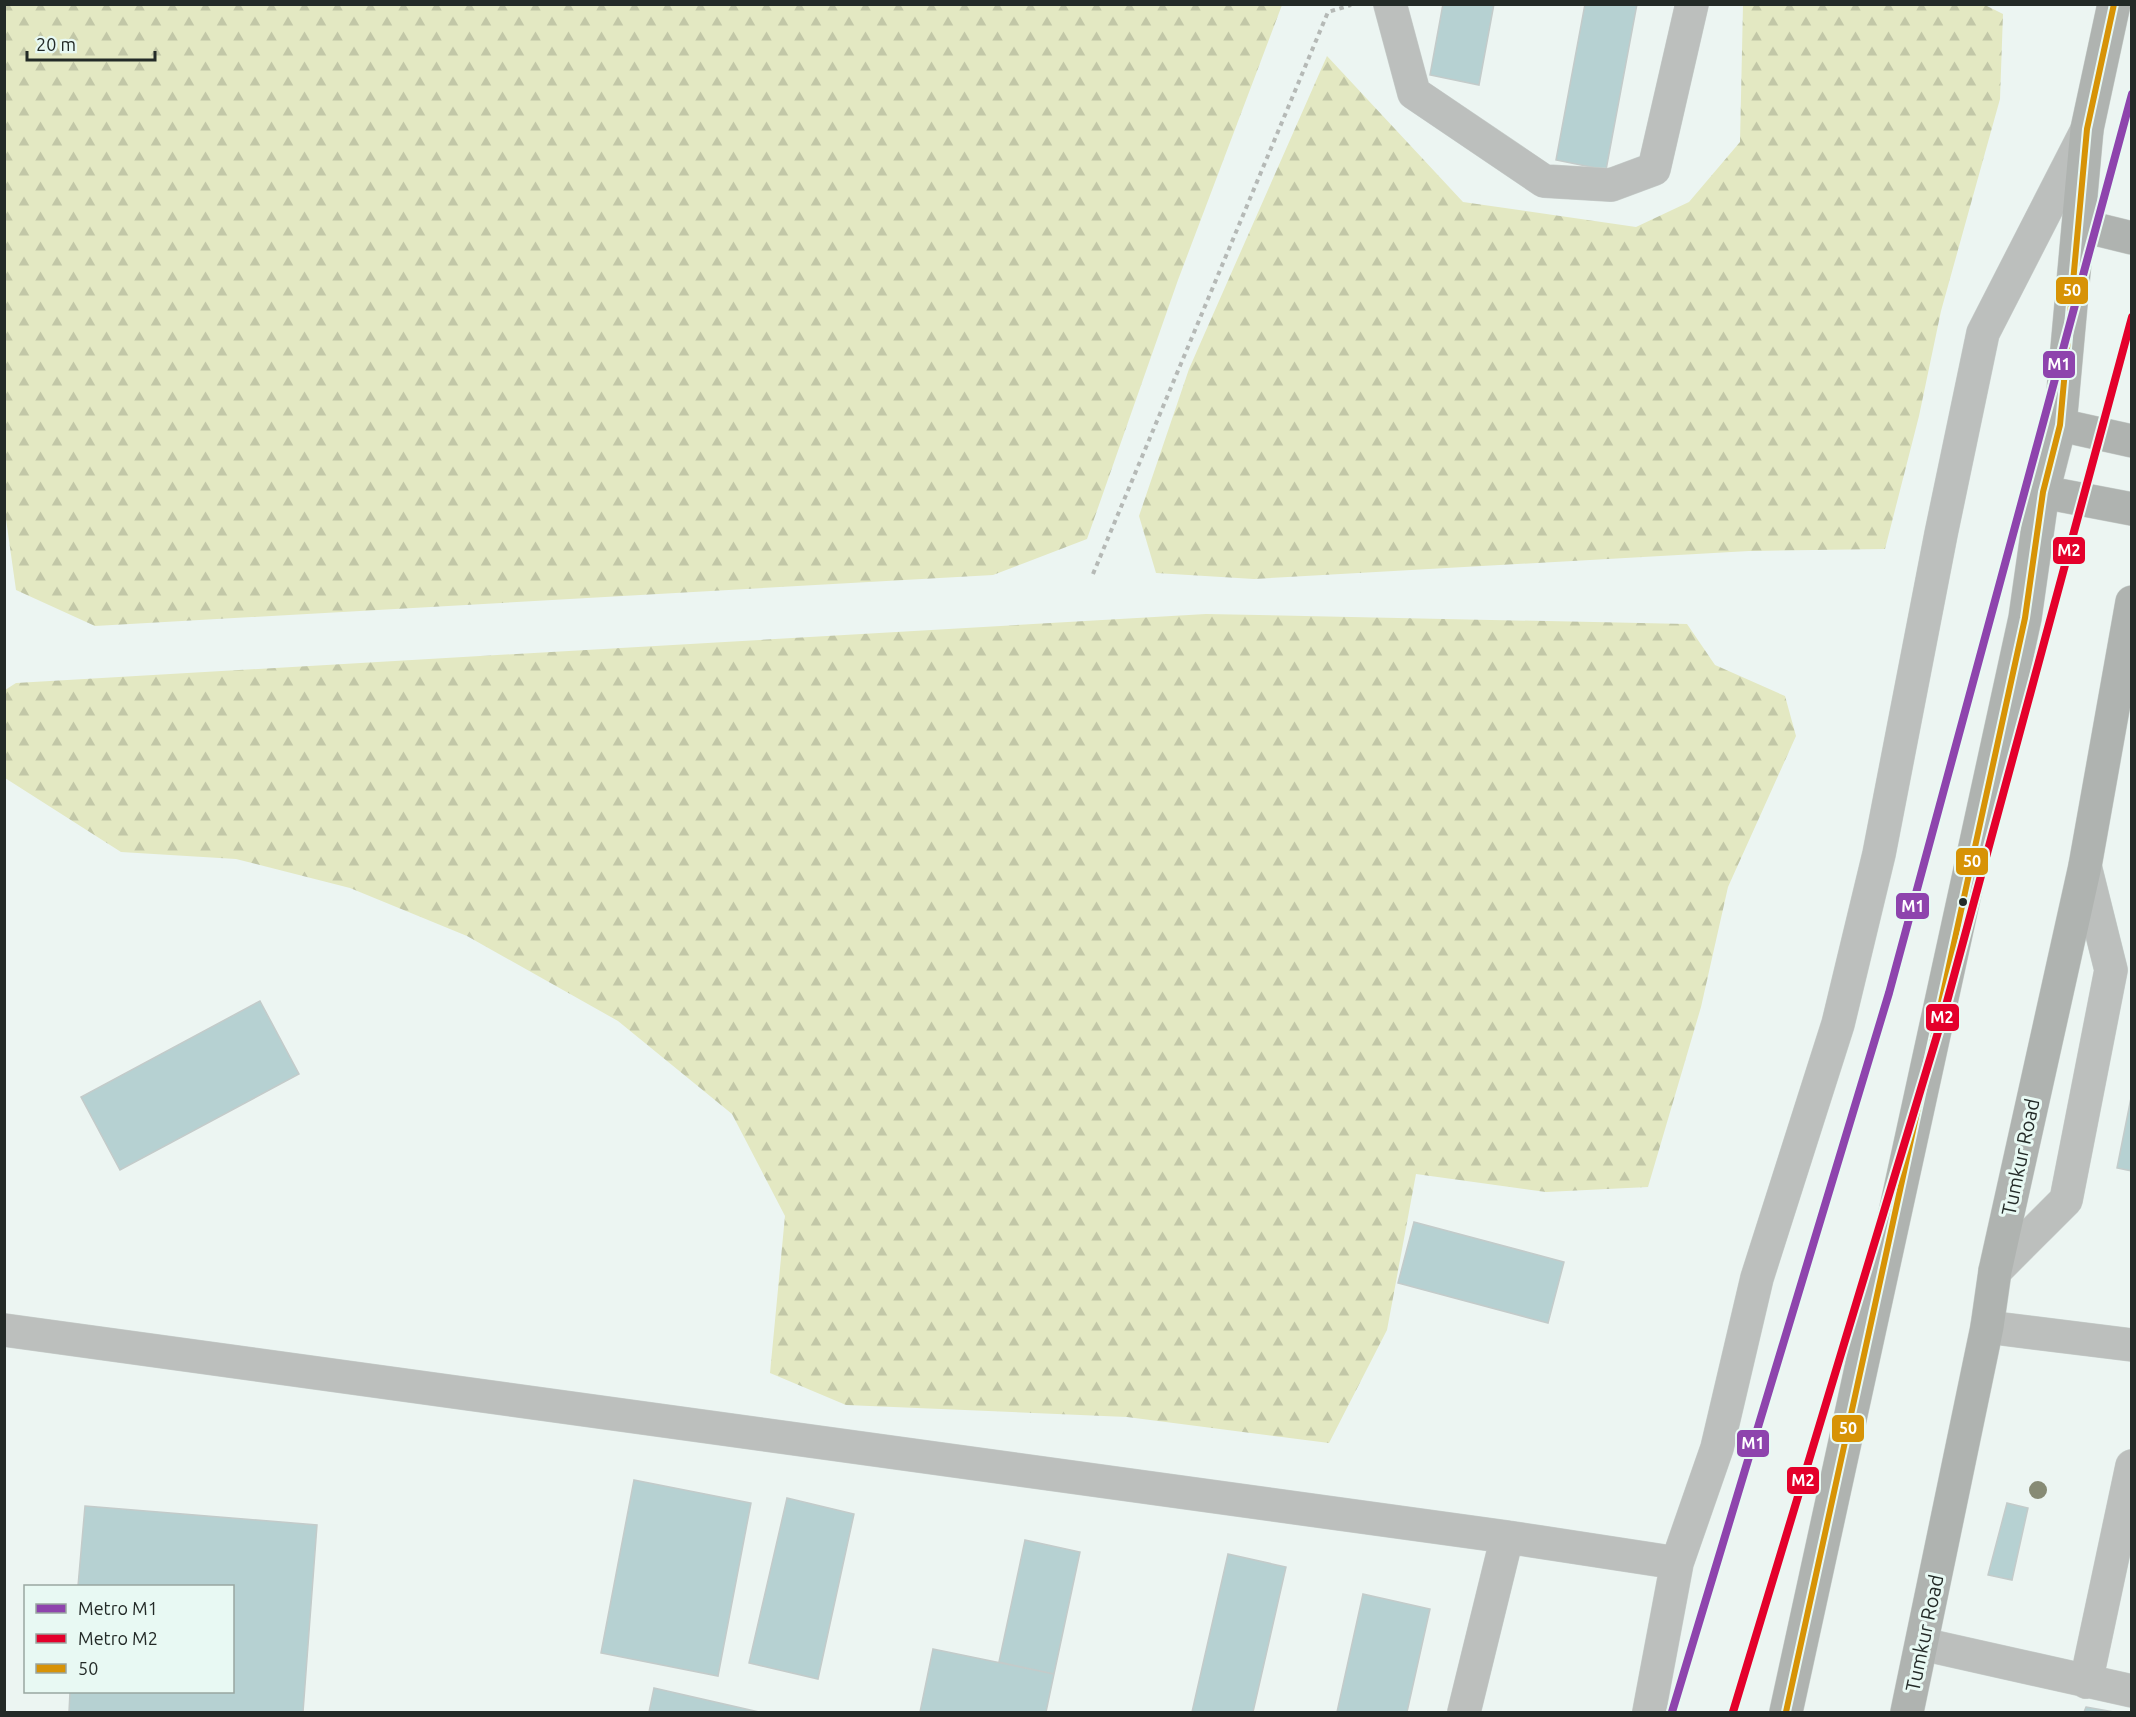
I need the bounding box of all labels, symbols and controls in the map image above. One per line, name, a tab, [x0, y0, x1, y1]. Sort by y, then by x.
scale bar	[27, 24, 154, 62]
text: 20 m	[36, 34, 76, 54]
line badge: 50	[2055, 276, 2089, 305]
text: 50	[2063, 281, 2081, 299]
line badge: M1	[2042, 350, 2076, 379]
text: M1	[2047, 355, 2071, 373]
line badge: M2	[2052, 536, 2086, 565]
text: M2	[2057, 541, 2081, 559]
line badge: 50	[1955, 847, 1989, 876]
text: 50	[1963, 852, 1981, 870]
line badge: M1	[1895, 892, 1930, 920]
unlabelled marker	[1957, 896, 1969, 908]
text: M1	[1901, 897, 1925, 915]
line badge: M2	[1925, 1003, 1960, 1032]
text: M2	[1930, 1008, 1954, 1026]
street label: Tumkur Road	[1996, 1096, 2044, 1218]
line badge: 50	[1831, 1414, 1865, 1443]
text: 50	[1839, 1419, 1857, 1437]
line badge: M1	[1736, 1429, 1770, 1458]
text: M1	[1741, 1434, 1765, 1452]
line badge: M2	[1786, 1466, 1820, 1495]
text: M2	[1791, 1471, 1815, 1489]
street label: Tumkur Road	[1900, 1572, 1948, 1694]
legend	[24, 1585, 234, 1693]
text: Metro M1	[78, 1598, 158, 1618]
text: Metro M2	[78, 1628, 158, 1648]
text: 50	[78, 1658, 98, 1678]

